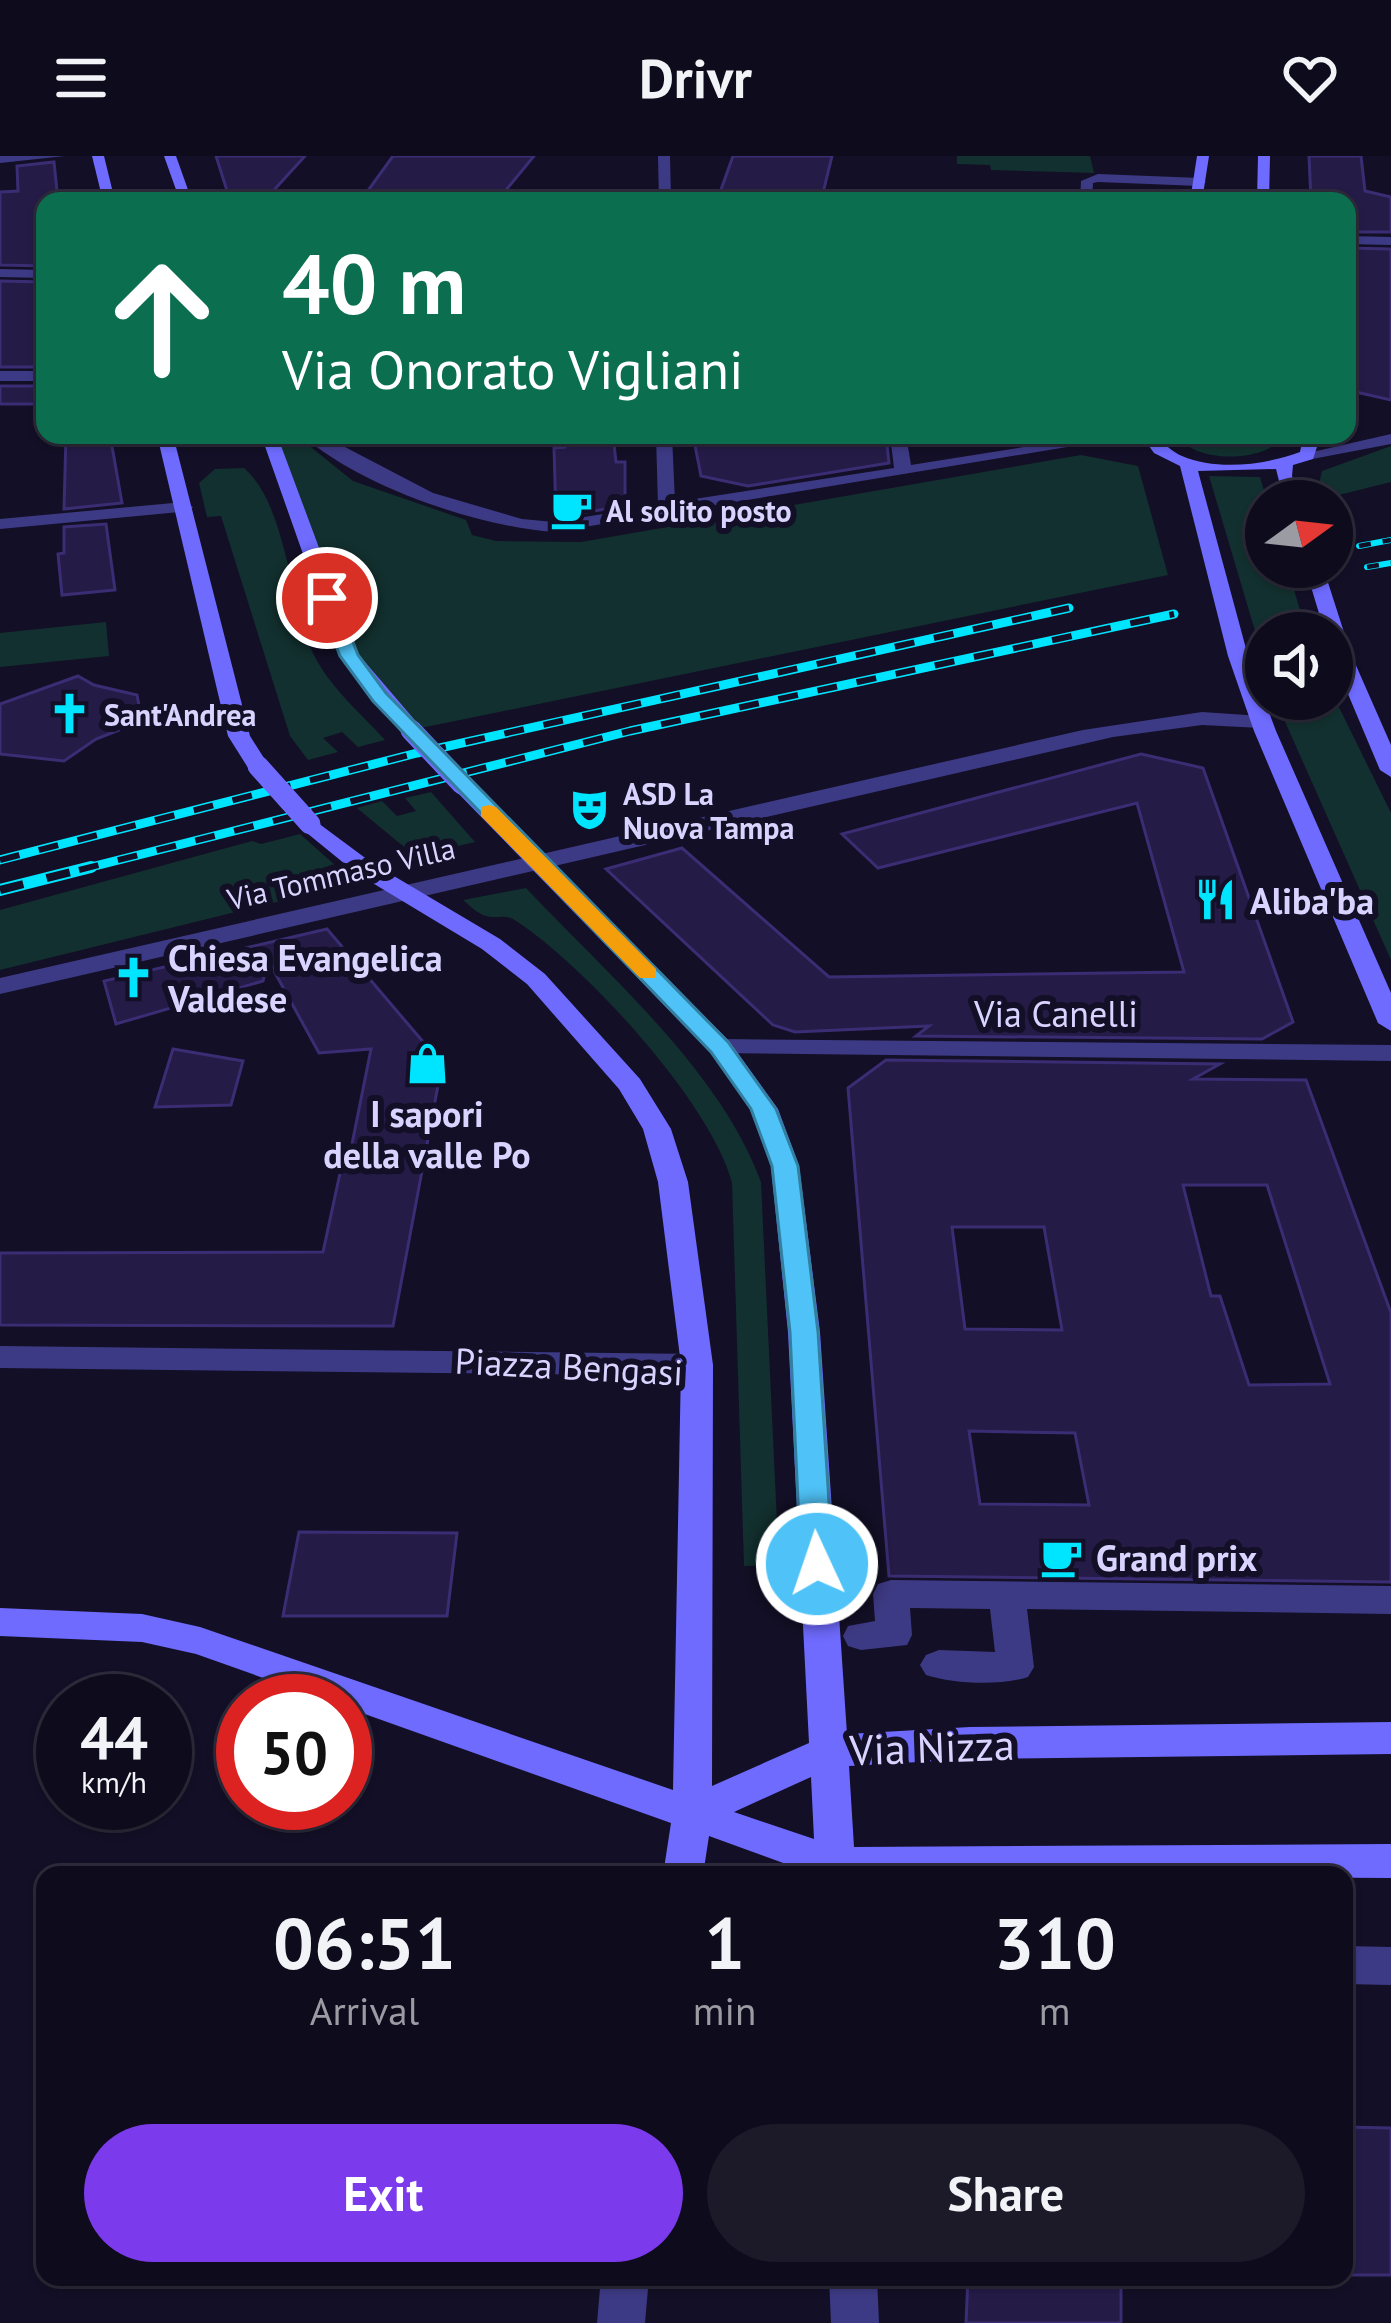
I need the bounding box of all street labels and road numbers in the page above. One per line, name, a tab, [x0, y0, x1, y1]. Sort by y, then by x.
street label: Via Tommaso Villa	[222, 828, 459, 918]
street label: Via Canelli	[973, 990, 1138, 1037]
street label: Piazza Bengasi	[454, 1337, 684, 1395]
street label: Via Nizza	[848, 1717, 1015, 1777]

